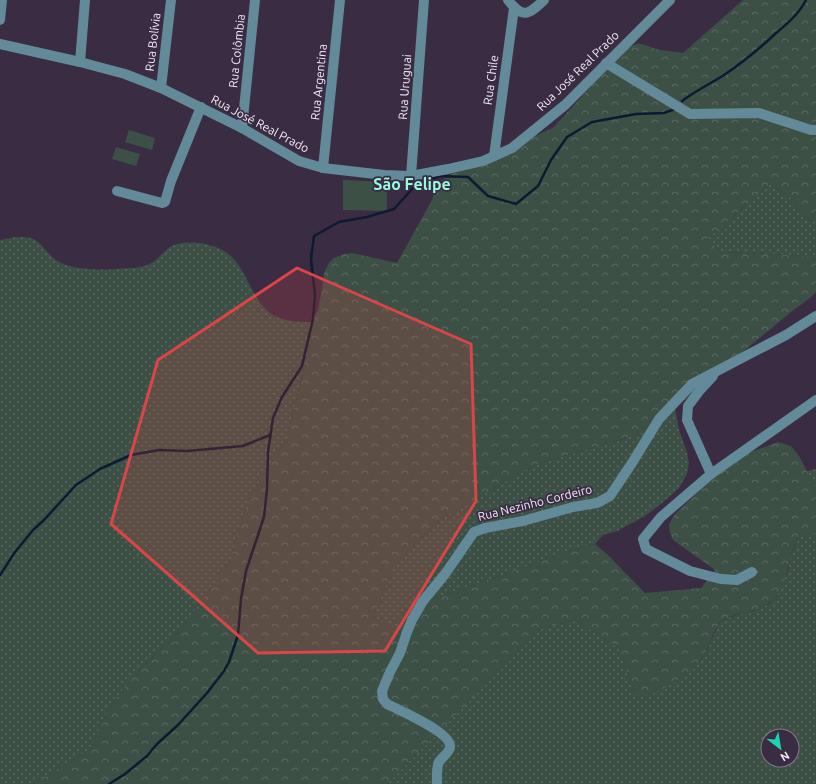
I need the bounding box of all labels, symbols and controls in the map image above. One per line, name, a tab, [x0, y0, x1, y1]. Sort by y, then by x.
street label: Rua Bolívia	[142, 12, 163, 72]
street label: Rua Colômbia	[226, 13, 247, 89]
street label: Rua José Real Prado	[534, 28, 621, 113]
street label: Rua Argentina	[308, 43, 329, 121]
street label: Rua Uruguai	[396, 54, 413, 120]
street label: Rua Chile	[481, 54, 500, 106]
street label: Rua José Real Prado	[209, 92, 311, 155]
district label: São Felipe	[373, 175, 451, 193]
street label: Rua Nezinho Cordeiro	[476, 482, 593, 523]
north arrow	[760, 728, 800, 768]
text: N	[779, 749, 792, 764]

